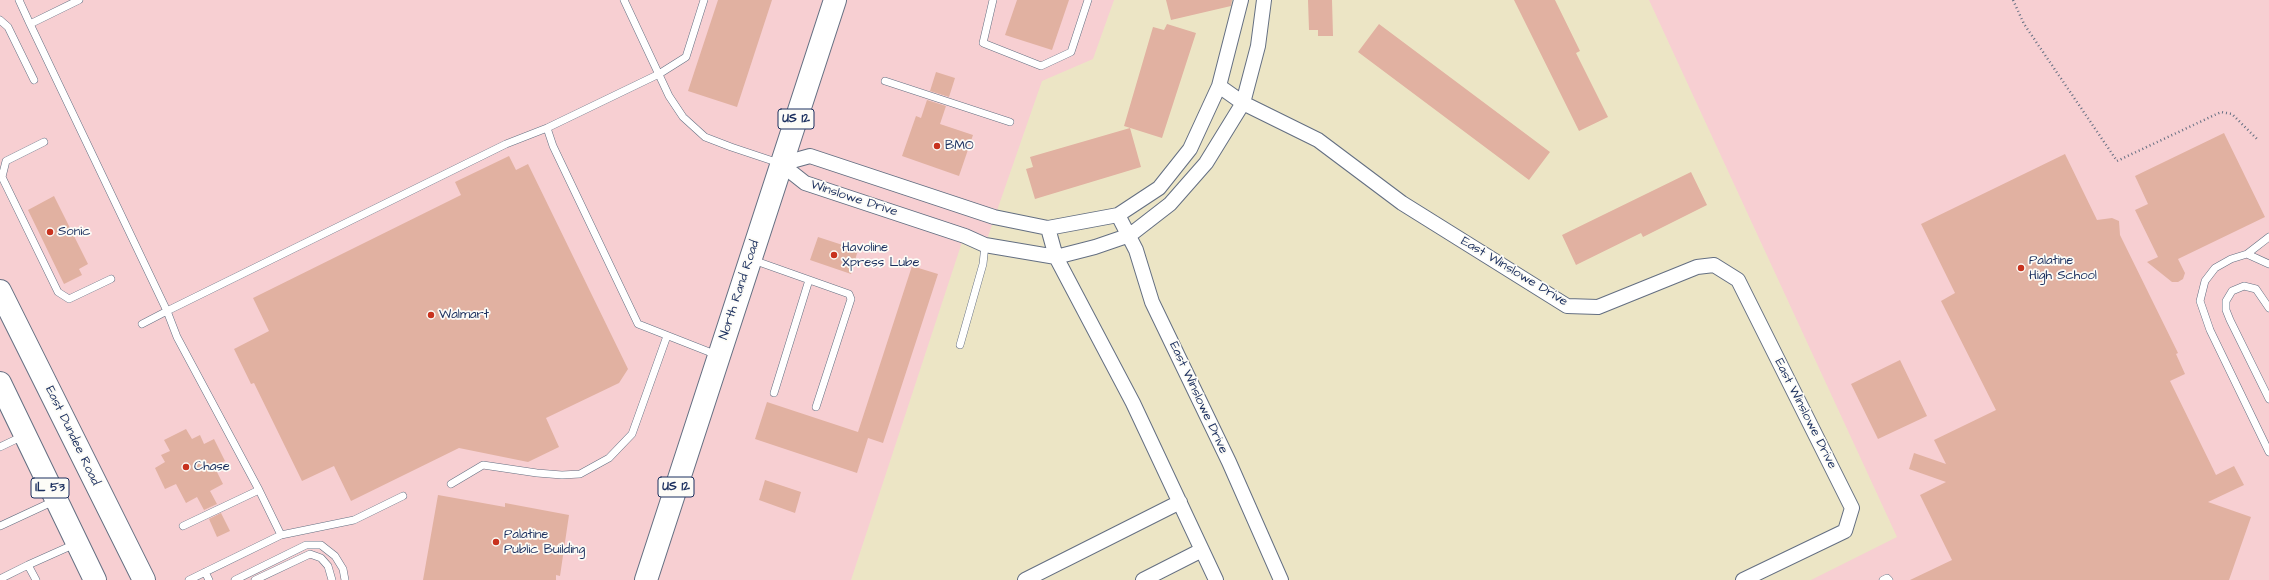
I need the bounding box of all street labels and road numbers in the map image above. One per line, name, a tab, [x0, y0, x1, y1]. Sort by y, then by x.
road number: US 12	[778, 109, 814, 129]
street label: Winslowe Drive	[808, 178, 900, 220]
street label: East Winslowe Drive	[1458, 234, 1570, 310]
street label: North Rand Road	[717, 238, 763, 342]
street label: East Winslowe Drive	[1165, 339, 1231, 457]
street label: East Winslowe Drive	[1770, 356, 1840, 472]
street label: East Dundee Road	[41, 384, 103, 488]
road number: US 12	[658, 477, 694, 497]
road number: IL 53	[31, 478, 69, 498]

